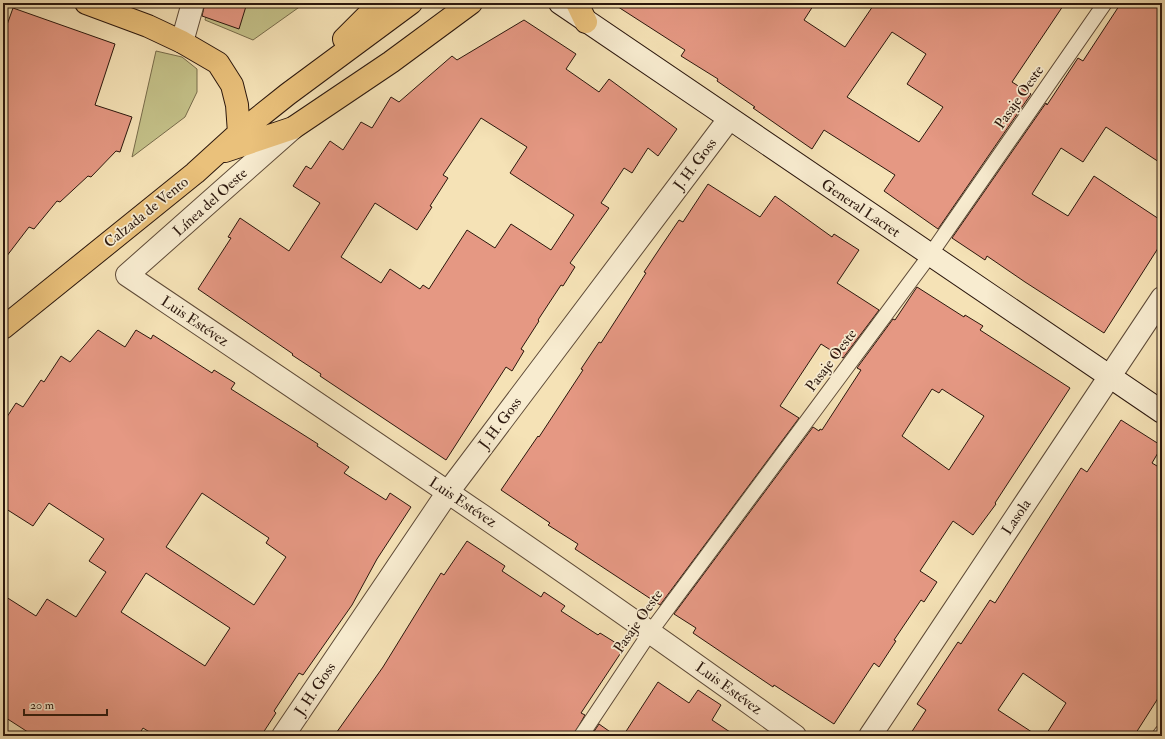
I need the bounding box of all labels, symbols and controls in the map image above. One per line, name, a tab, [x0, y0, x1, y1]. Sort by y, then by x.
street label: Pasaje Oeste	[991, 62, 1048, 133]
street label: J. H. Goss	[669, 134, 722, 196]
street label: Línea del Oeste	[169, 164, 251, 241]
street label: Calzada de Vento	[100, 173, 192, 252]
street label: General Lacret	[818, 175, 904, 242]
street label: Luis Estévez	[157, 292, 232, 351]
street label: Pasaje Oeste	[802, 325, 861, 395]
street label: J. H. Goss	[474, 393, 527, 455]
street label: Luis Estévez	[425, 473, 500, 532]
street label: Lasola	[998, 495, 1036, 539]
street label: Pasaje Oeste	[610, 586, 667, 657]
street label: Luis Estévez	[692, 658, 766, 719]
street label: J. H. Goss	[290, 659, 341, 721]
scale bar	[24, 691, 107, 717]
text: 20 m	[30, 698, 55, 713]

